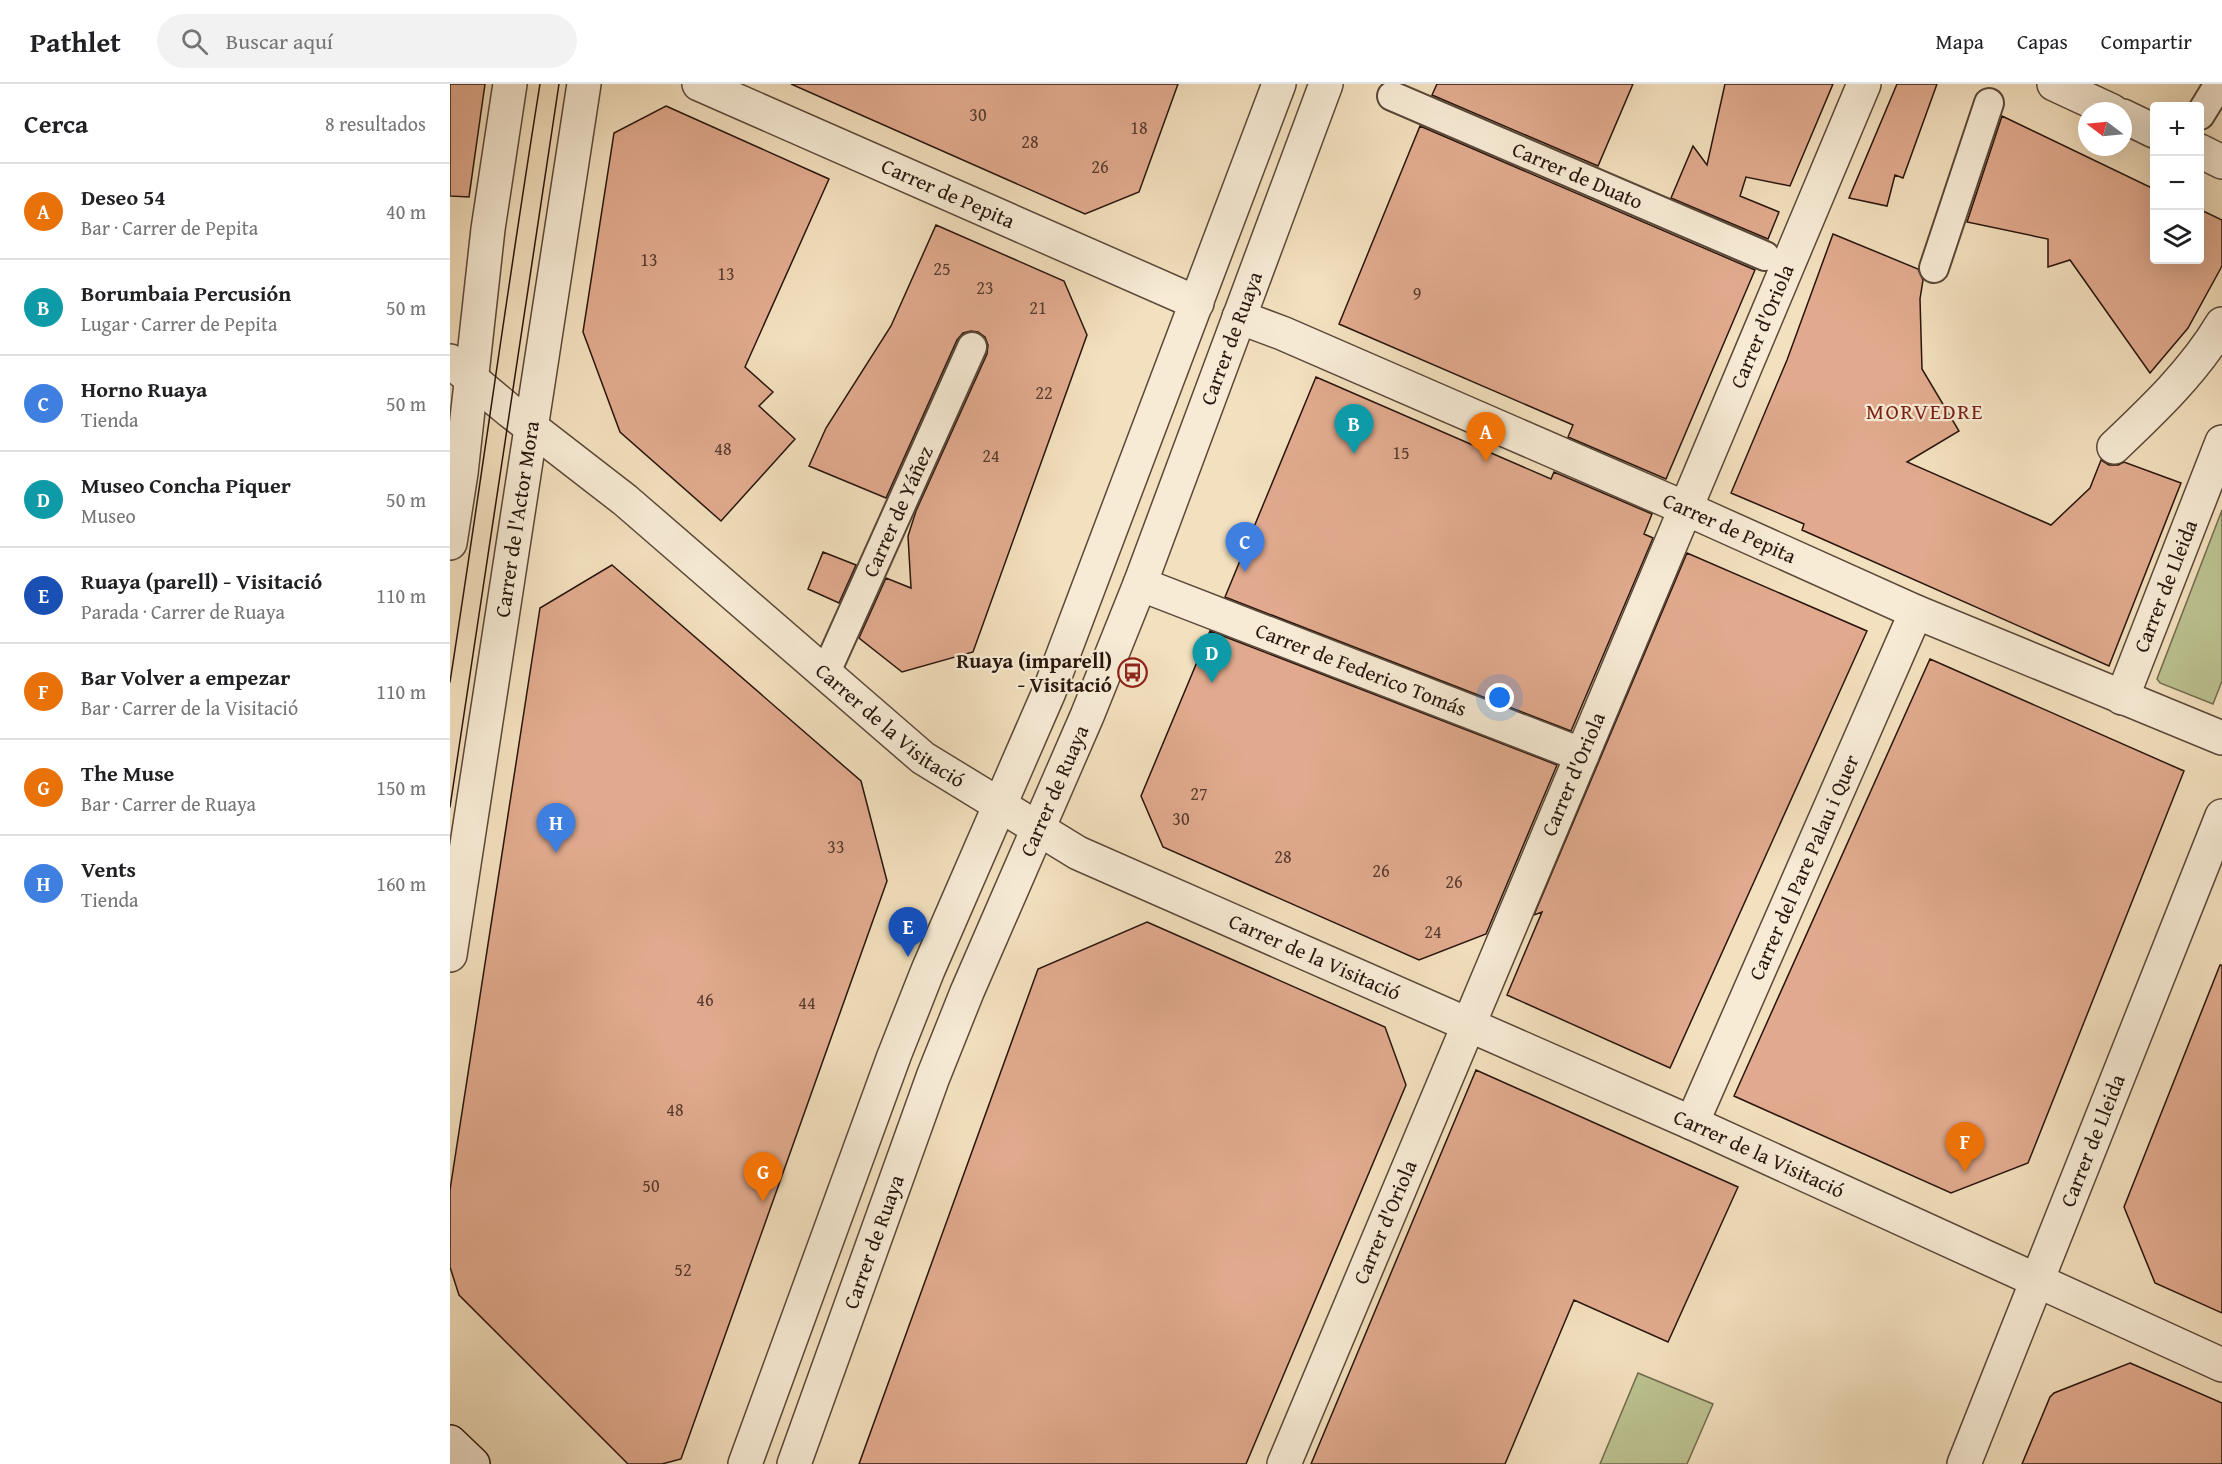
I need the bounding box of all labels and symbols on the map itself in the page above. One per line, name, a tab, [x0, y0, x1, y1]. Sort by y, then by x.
house number: 30	[969, 101, 987, 128]
north arrow	[2078, 102, 2132, 156]
house number: 18	[1130, 114, 1148, 141]
house number: 28	[1021, 128, 1039, 155]
street label: Carrer de Duato	[1508, 133, 1648, 217]
street label: Carrer de Pepita	[877, 150, 1020, 236]
house number: 26	[1091, 153, 1109, 180]
house number: 13	[640, 246, 658, 273]
house number: 25	[933, 255, 951, 282]
street label: Carrer d'Oriola	[1722, 259, 1802, 393]
house number: 13	[717, 260, 735, 287]
street label: Carrer de Ruaya	[1192, 267, 1270, 410]
house number: 23	[976, 274, 994, 301]
house number: 9	[1413, 280, 1421, 307]
house number: 21	[1029, 294, 1047, 321]
house number: 22	[1035, 379, 1053, 406]
district label: MORVEDRE	[1866, 395, 1984, 427]
pin: B	[1334, 404, 1374, 454]
pin: A	[1466, 412, 1506, 462]
street label: Carrer de l'Actor Mora	[486, 419, 547, 619]
house number: 48	[714, 435, 732, 462]
house number: 15	[1392, 439, 1410, 466]
street label: Carrer de Yáñez	[855, 441, 940, 582]
house number: 24	[982, 442, 1000, 469]
street label: Carrer de Pepita	[1658, 484, 1801, 571]
street label: Carrer de Lleida	[2125, 515, 2205, 657]
pin: C	[1226, 522, 1264, 572]
street label: Carrer de Federico Tomás	[1251, 614, 1471, 724]
pin: D	[1192, 634, 1232, 683]
place label: Ruaya (imparell) - Visitació	[956, 645, 1112, 700]
street label: Carrer de la Visitació	[809, 655, 971, 795]
bus stop icon: Ruaya (imparell) - Visitació	[1117, 657, 1149, 689]
your location	[1485, 683, 1514, 712]
street label: Carrer d'Oriola	[1533, 707, 1613, 841]
street label: Carrer de Ruaya	[1012, 720, 1096, 861]
street label: Carrer del Pare Palau i Quer	[1740, 749, 1867, 985]
house number: 27	[1190, 780, 1208, 807]
pin: H	[536, 804, 576, 853]
house number: 30	[1172, 805, 1190, 832]
house number: 33	[827, 833, 845, 860]
house number: 28	[1274, 843, 1292, 870]
house number: 26	[1372, 857, 1390, 884]
house number: 26	[1445, 868, 1463, 895]
street label: Carrer de la Visitació	[1224, 905, 1406, 1008]
pin: E	[888, 908, 928, 957]
house number: 24	[1424, 918, 1442, 945]
house number: 46	[696, 986, 714, 1013]
house number: 44	[798, 989, 816, 1016]
street label: Carrer de Lleida	[2052, 1070, 2133, 1211]
house number: 48	[666, 1096, 684, 1123]
street label: Carrer de la Visitació	[1669, 1101, 1850, 1206]
pin: F	[1946, 1122, 1984, 1172]
pin: G	[744, 1152, 782, 1202]
street label: Carrer d'Oriola	[1345, 1155, 1424, 1289]
street label: Carrer de Ruaya	[835, 1170, 912, 1313]
house number: 50	[642, 1172, 660, 1199]
house number: 52	[674, 1256, 692, 1283]

